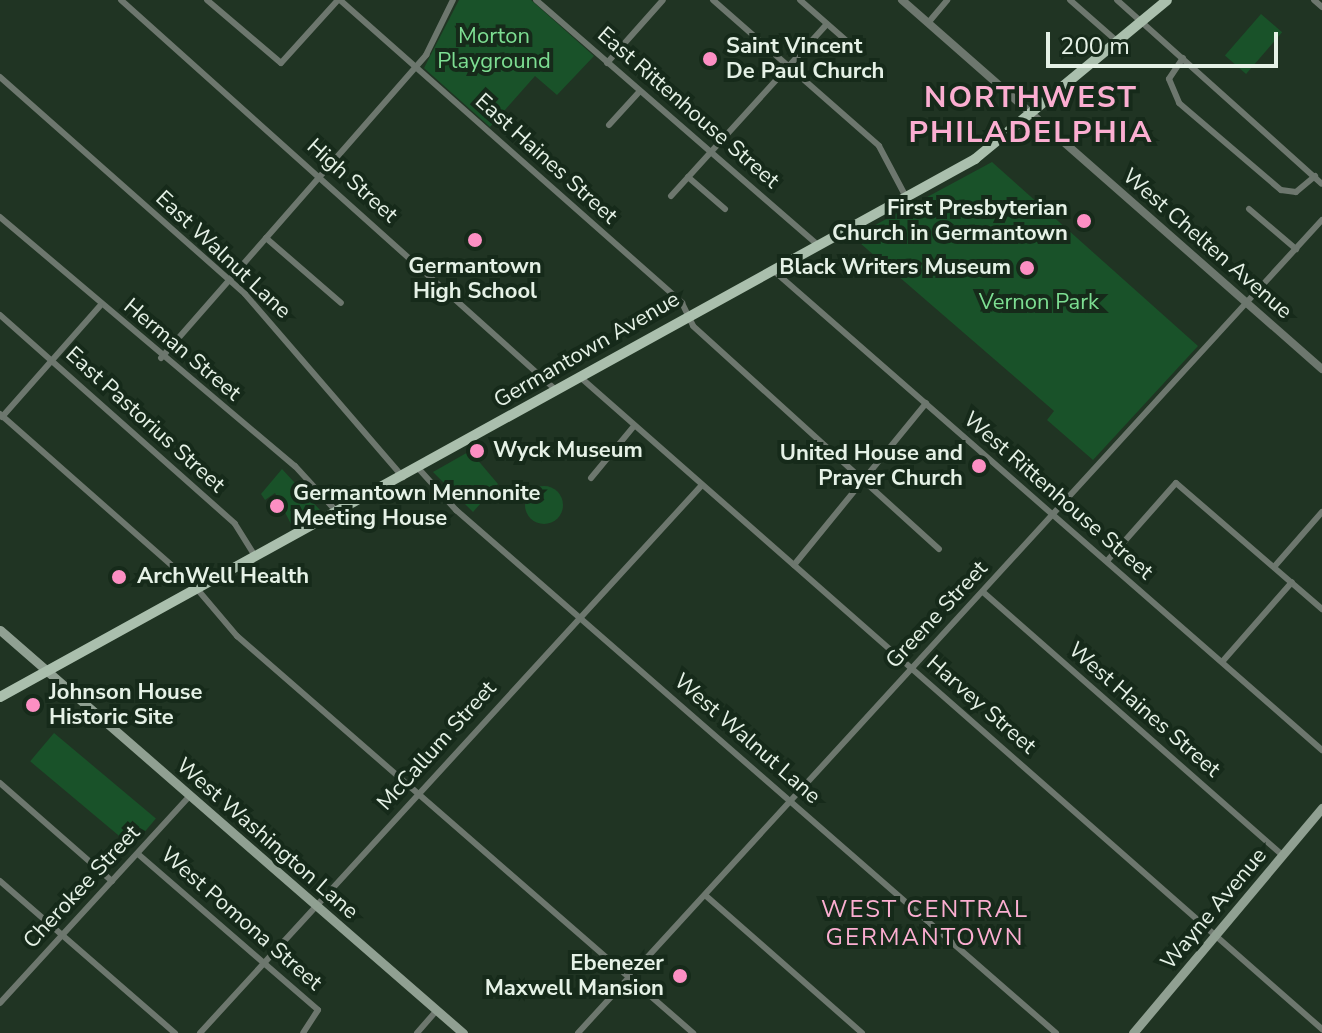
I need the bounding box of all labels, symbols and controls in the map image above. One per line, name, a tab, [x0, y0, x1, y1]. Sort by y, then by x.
scale bar	[1050, 16, 1282, 66]
street label: East Rittenhouse Street	[592, 22, 784, 194]
park label: Morton Playground	[437, 23, 551, 74]
text: 200 m	[1060, 30, 1130, 62]
place label: Saint Vincent De Paul Church	[726, 33, 884, 84]
marker: Saint Vincent De Paul Church	[701, 50, 719, 68]
district label: NORTHWEST PHILADELPHIA	[908, 80, 1154, 150]
street label: East Haines Street	[470, 88, 622, 230]
street label: High Street	[301, 133, 403, 229]
street label: West Chelten Avenue	[1117, 163, 1297, 325]
street label: East Walnut Lane	[150, 186, 296, 324]
place label: First Presbyterian Church in Germantown	[832, 195, 1068, 246]
marker: First Presbyterian Church in Germantown	[1075, 212, 1093, 230]
marker: Germantown High School	[466, 231, 484, 249]
place label: Germantown High School	[408, 253, 542, 304]
place label: Black Writers Museum	[779, 255, 1011, 281]
marker: Black Writers Museum	[1018, 259, 1036, 277]
street label: Germantown Avenue	[490, 286, 684, 414]
park label: Vernon Park	[979, 290, 1099, 316]
street label: Herman Street	[118, 293, 246, 407]
street label: East Pastorius Street	[60, 342, 230, 498]
street label: West Rittenhouse Street	[958, 406, 1158, 586]
place label: Wyck Museum	[493, 438, 643, 464]
place label: United House and Prayer Church	[780, 440, 963, 492]
marker: Wyck Museum	[468, 442, 486, 460]
marker: United House and Prayer Church	[970, 457, 988, 475]
place label: Germantown Mennonite Meeting House	[293, 480, 540, 532]
marker: Germantown Mennonite Meeting House	[268, 497, 286, 515]
street label: Greene Street	[881, 556, 993, 674]
place label: ArchWell Health	[137, 564, 309, 590]
marker: ArchWell Health	[108, 566, 130, 588]
street label: West Haines Street	[1063, 637, 1225, 783]
street label: Harvey Street	[921, 650, 1041, 760]
street label: West Walnut Lane	[668, 668, 826, 810]
street label: McCallum Street	[372, 676, 502, 816]
place label: Johnson House Historic Site	[49, 679, 203, 730]
marker: Johnson House Historic Site	[24, 696, 42, 714]
street label: West Washington Lane	[171, 753, 363, 925]
street label: Cherokee Street	[18, 820, 146, 954]
street label: West Pomona Street	[155, 842, 327, 996]
street label: Wayne Avenue	[1156, 843, 1272, 975]
district label: WEST CENTRAL GERMANTOWN	[821, 896, 1029, 952]
place label: Ebenezer Maxwell Mansion	[485, 950, 664, 1002]
marker: Ebenezer Maxwell Mansion	[671, 967, 689, 985]

